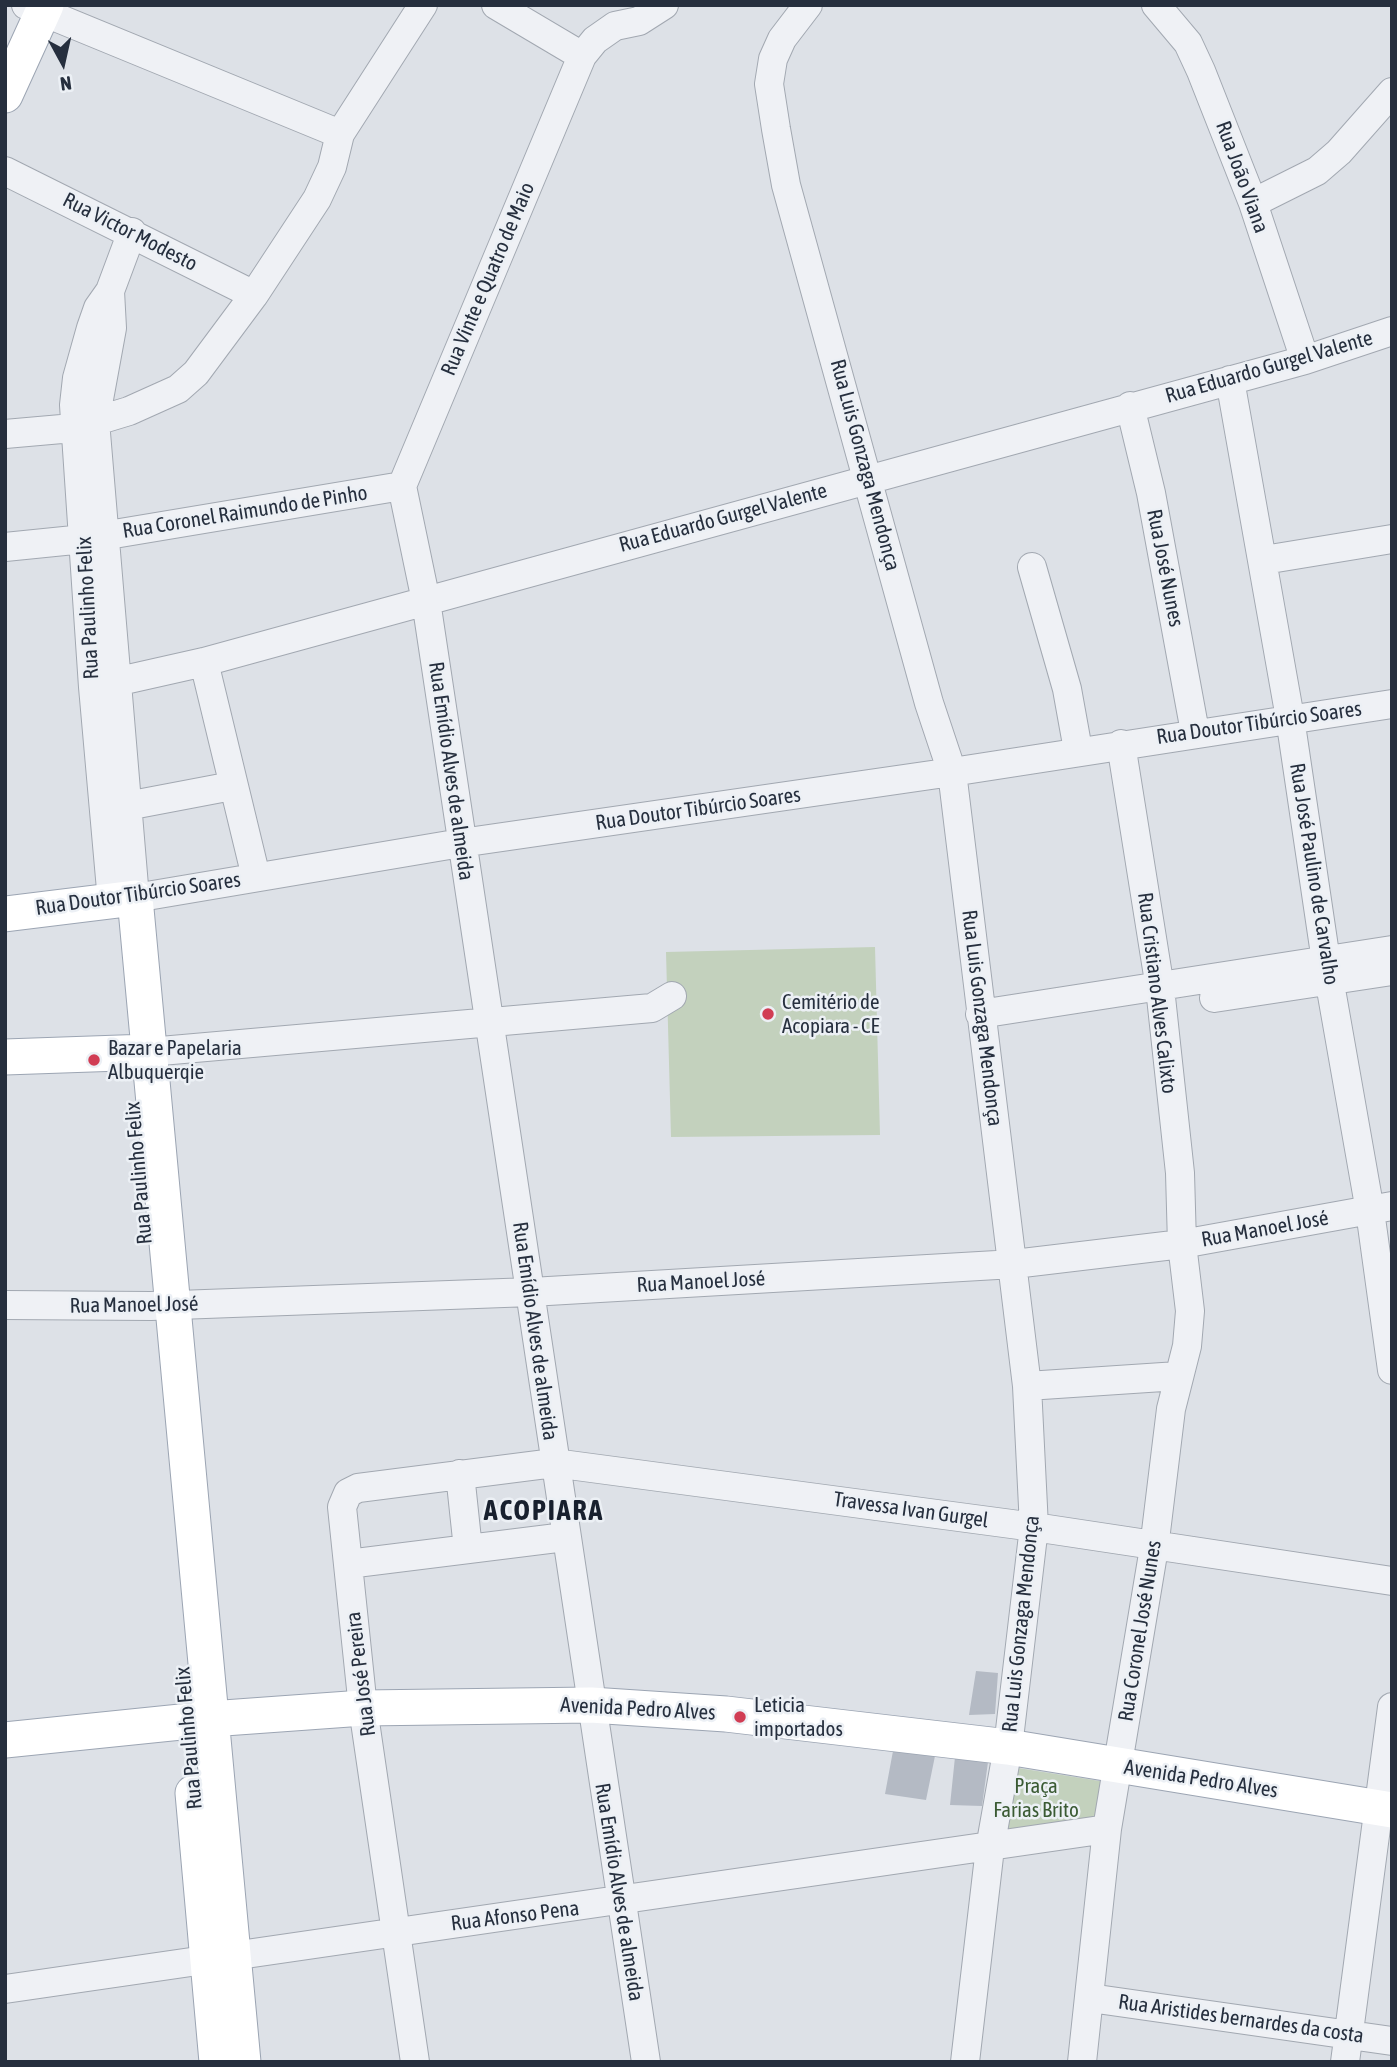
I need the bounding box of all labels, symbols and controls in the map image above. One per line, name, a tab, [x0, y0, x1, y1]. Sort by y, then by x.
north arrow	[28, 28, 98, 98]
text: N	[59, 72, 73, 95]
street label: Rua João Viana	[1210, 118, 1274, 236]
street label: Rua Vinte e Quatro de Maio	[436, 179, 540, 379]
street label: Rua Victor Modesto	[59, 187, 201, 277]
street label: Rua Eduardo Gurgel Valente	[1163, 325, 1375, 409]
street label: Rua Luis Gonzaga Mendonça	[825, 357, 905, 573]
street label: Rua Eduardo Gurgel Valente	[616, 478, 830, 558]
street label: Rua Coronel Raimundo de Pinho	[121, 480, 369, 544]
street label: Rua José Nunes	[1141, 507, 1189, 629]
street label: Rua Paulinho Felix	[72, 536, 104, 680]
street label: Rua Emídio Alves de almeida	[423, 660, 479, 882]
street label: Rua Doutor Tibúrcio Soares	[1155, 696, 1363, 750]
street label: Rua José Paulino de Carvalho	[1284, 761, 1344, 987]
street label: Rua Doutor Tibúrcio Soares	[594, 782, 802, 836]
street label: Rua Doutor Tibúrcio Soares	[34, 867, 242, 921]
street label: Rua Cristiano Alves Calixto	[1132, 891, 1182, 1095]
street label: Rua Luis Gonzaga Mendonça	[956, 908, 1008, 1128]
place label: Cemitério de Acopiara - CE	[782, 989, 880, 1039]
marker: Cemitério de Acopiara - CE	[760, 1006, 776, 1022]
place label: Bazar e Papelaria Albuquerqie	[108, 1035, 242, 1085]
marker: Bazar e Papelaria Albuquerqie	[86, 1052, 102, 1068]
street label: Rua Paulinho Felix	[120, 1101, 158, 1245]
street label: Rua Manoel José	[1199, 1205, 1331, 1253]
street label: Rua Emídio Alves de almeida	[507, 1220, 563, 1442]
street label: Rua Manoel José	[636, 1266, 766, 1298]
street label: Rua Manoel José	[69, 1291, 199, 1319]
street label: Travessa Ivan Gurgel	[832, 1487, 990, 1533]
district label: ACOPIARA	[485, 1494, 603, 1528]
street label: Rua Luis Gonzaga Mendonça	[997, 1514, 1045, 1734]
street label: Rua Coronel José Nunes	[1113, 1539, 1167, 1723]
street label: Rua José Pereira	[341, 1610, 381, 1738]
street label: Rua Paulinho Felix	[170, 1666, 208, 1810]
street label: Avenida Pedro Alves	[560, 1692, 716, 1726]
place label: Leticia importados	[754, 1692, 843, 1742]
marker: Leticia importados	[732, 1709, 748, 1725]
street label: Avenida Pedro Alves	[1122, 1754, 1280, 1804]
park label: Praça Farias Brito	[993, 1773, 1079, 1823]
street label: Rua Emídio Alves de almeida	[589, 1781, 649, 2003]
street label: Rua Afonso Pena	[449, 1896, 581, 1936]
street label: Rua Aristides bernardes da costa	[1117, 1989, 1365, 2049]

